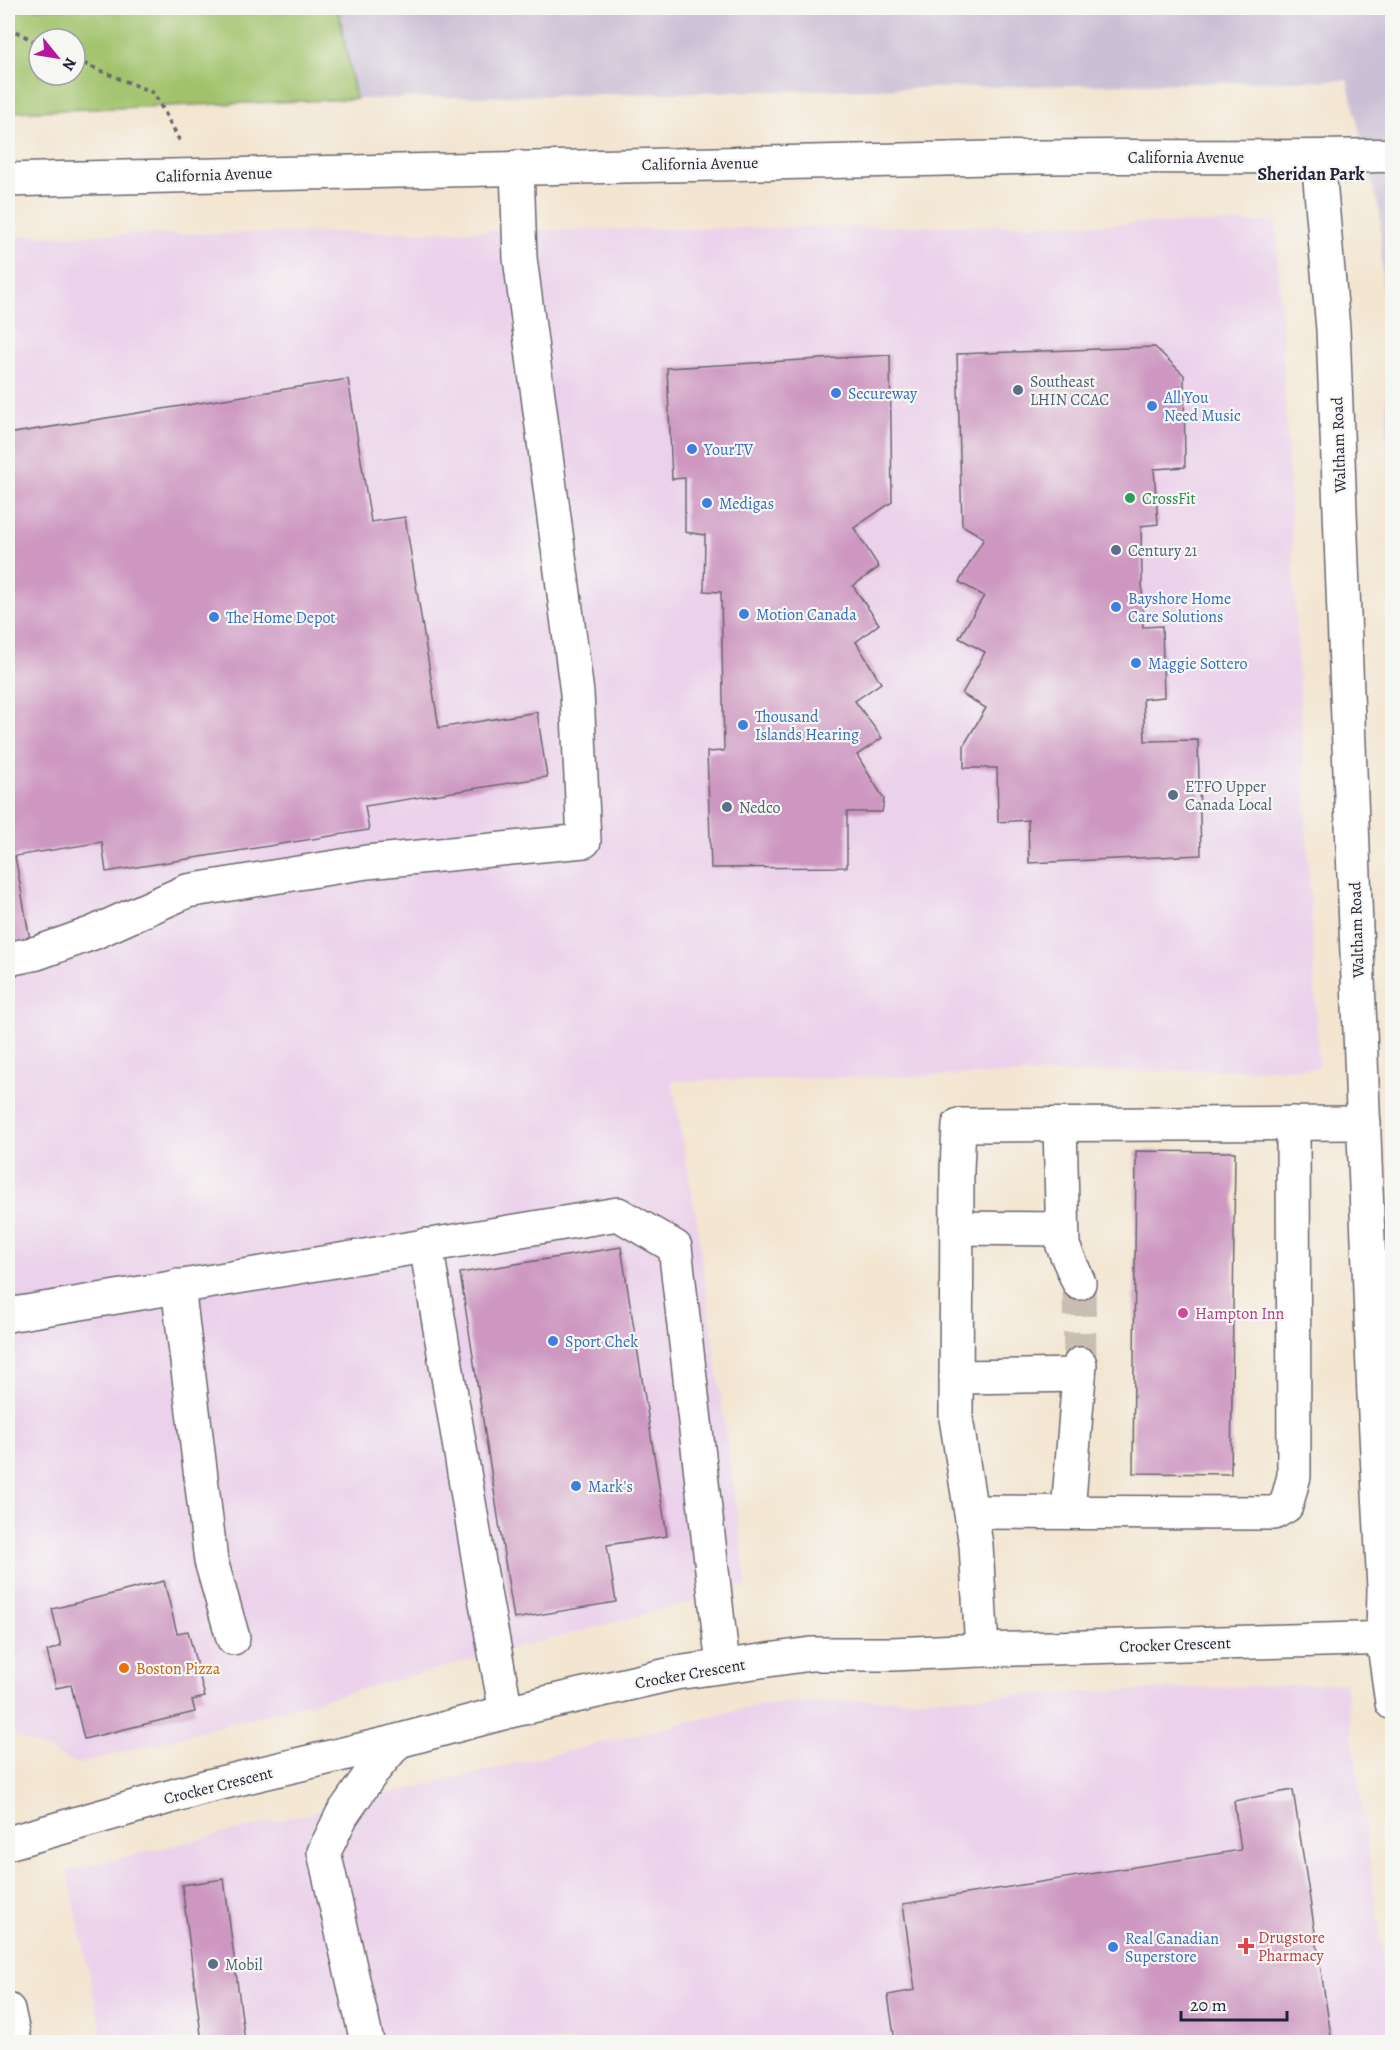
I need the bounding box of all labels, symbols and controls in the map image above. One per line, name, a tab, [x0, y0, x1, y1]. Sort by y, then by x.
north arrow	[27, 27, 87, 87]
text: N	[57, 53, 82, 75]
street label: California Avenue	[1128, 147, 1244, 169]
street label: California Avenue	[642, 152, 758, 176]
street label: California Avenue	[155, 162, 273, 188]
district label: Sheridan Park	[1257, 162, 1365, 186]
place label: Southeast LHIN CCAC	[1030, 371, 1109, 411]
place label: Secureway	[848, 383, 918, 405]
marker: Southeast LHIN CCAC	[1011, 383, 1025, 397]
marker: Secureway	[829, 386, 843, 400]
place label: All You Need Music	[1163, 387, 1241, 427]
street label: Waltham Road	[1326, 396, 1352, 494]
marker: All You Need Music	[1145, 399, 1159, 413]
place label: YourTV	[703, 439, 753, 461]
marker: YourTV	[685, 442, 699, 456]
place label: CrossFit	[1142, 488, 1196, 510]
marker: CrossFit	[1123, 491, 1137, 505]
place label: Medigas	[719, 493, 774, 515]
marker: Medigas	[700, 496, 714, 510]
place label: Century 21	[1128, 540, 1198, 562]
marker: Century 21	[1109, 543, 1123, 557]
place label: Bayshore Home Care Solutions	[1128, 588, 1231, 628]
marker: Bayshore Home Care Solutions	[1109, 600, 1123, 614]
place label: Motion Canada	[756, 604, 857, 626]
place label: The Home Depot	[226, 607, 336, 629]
marker: Motion Canada	[737, 607, 751, 621]
marker: The Home Depot	[207, 610, 221, 624]
place label: Maggie Sottero	[1148, 653, 1248, 675]
marker: Maggie Sottero	[1129, 656, 1143, 670]
place label: Thousand Islands Hearing	[755, 706, 859, 746]
marker: Thousand Islands Hearing	[736, 718, 750, 732]
place label: ETFO Upper Canada Local	[1185, 776, 1272, 816]
marker: ETFO Upper Canada Local	[1166, 788, 1180, 802]
place label: Nedco	[739, 797, 780, 819]
marker: Nedco	[720, 800, 734, 814]
street label: Waltham Road	[1344, 881, 1370, 979]
place label: Hampton Inn	[1195, 1303, 1285, 1325]
marker: Hampton Inn	[1176, 1306, 1190, 1320]
place label: Sport Chek	[565, 1331, 638, 1353]
marker: Sport Chek	[546, 1334, 560, 1348]
place label: Mark's	[588, 1476, 633, 1498]
marker: Mark's	[569, 1479, 583, 1493]
street label: Crocker Crescent	[1119, 1632, 1231, 1658]
street label: Crocker Crescent	[633, 1653, 747, 1695]
place label: Boston Pizza	[136, 1658, 221, 1680]
marker: Boston Pizza	[117, 1661, 131, 1675]
street label: Crocker Crescent	[161, 1762, 275, 1810]
place label: Drugstore Pharmacy	[1258, 1927, 1325, 1967]
place label: Real Canadian Superstore	[1125, 1928, 1219, 1968]
marker: Drugstore Pharmacy	[1239, 1939, 1253, 1953]
marker: Real Canadian Superstore	[1106, 1940, 1120, 1954]
place label: Mobil	[225, 1954, 263, 1976]
marker: Mobil	[206, 1957, 220, 1971]
scale bar	[1181, 1984, 1288, 2022]
text: 20 m	[1190, 1993, 1227, 2017]

